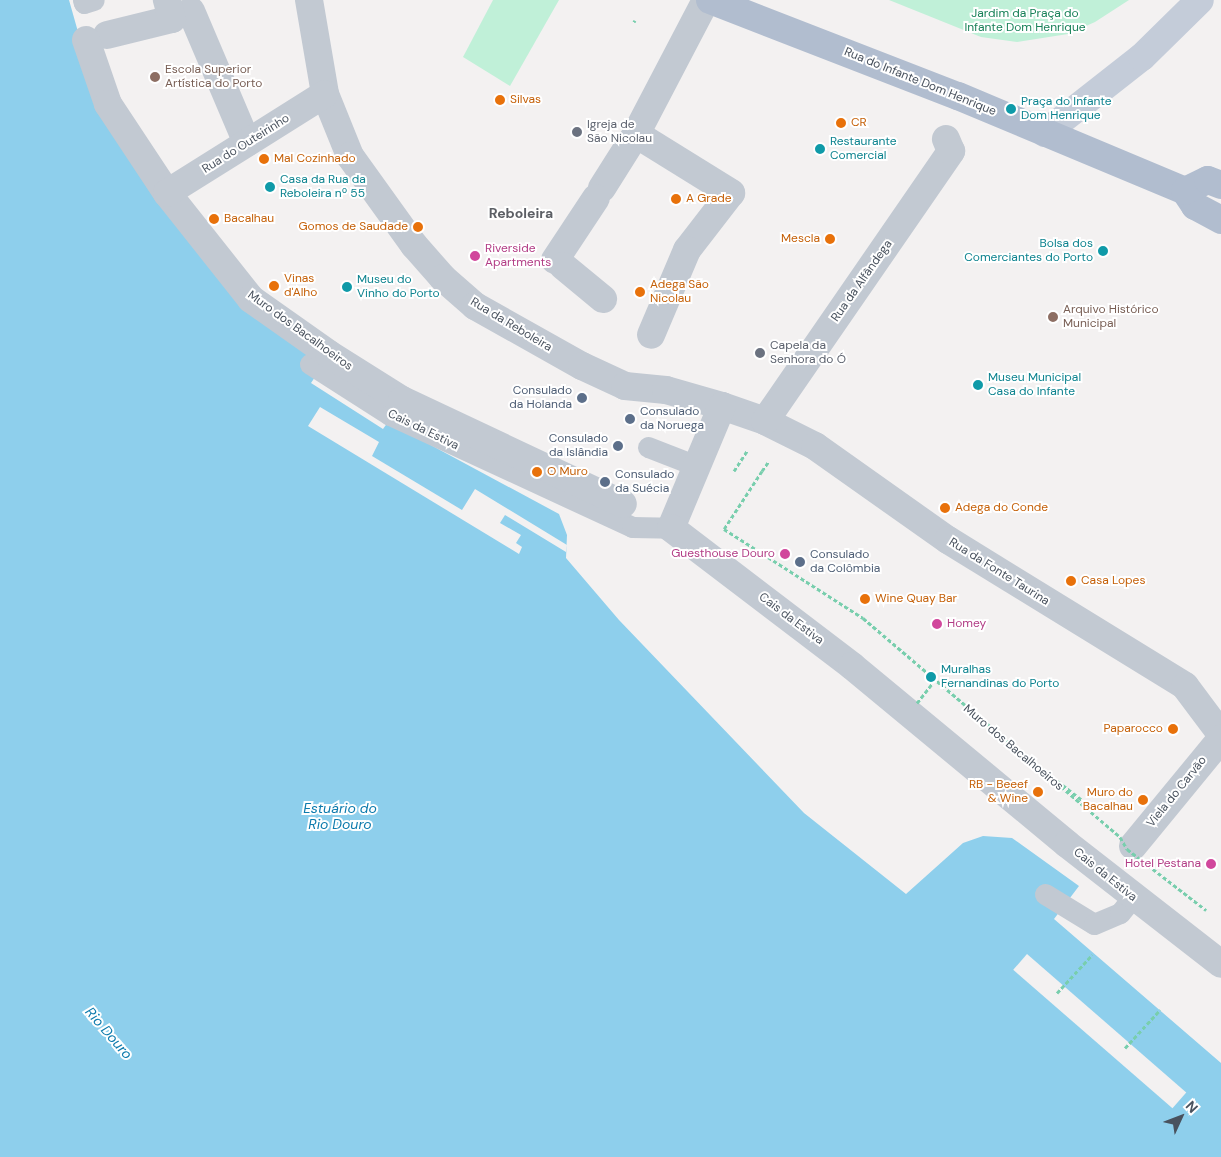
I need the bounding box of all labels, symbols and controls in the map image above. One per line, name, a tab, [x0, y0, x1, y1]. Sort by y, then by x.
park label: Jardim da Praça do Infante Dom Henrique	[964, 7, 1086, 35]
street label: Rua do Infante Dom Henrique	[842, 45, 998, 119]
place label: Escola Superior Artística do Porto	[165, 63, 262, 91]
marker: Escola Superior Artística do Porto	[149, 71, 161, 83]
place label: Silvas	[510, 93, 541, 107]
marker: Silvas	[494, 94, 506, 106]
place label: Praça do Infante Dom Henrique	[1021, 95, 1112, 123]
marker: Praça do Infante Dom Henrique	[1005, 103, 1017, 115]
street label: Rua do Outeirinho	[200, 111, 292, 177]
place label: CR	[851, 116, 867, 130]
marker: CR	[835, 117, 847, 129]
place label: Igreja de São Nicolau	[587, 118, 652, 146]
marker: Igreja de São Nicolau	[571, 126, 583, 138]
place label: Restaurante Comercial	[830, 135, 897, 163]
marker: Restaurante Comercial	[814, 143, 826, 155]
place label: Mal Cozinhado	[274, 152, 356, 166]
marker: Mal Cozinhado	[258, 153, 270, 165]
place label: Casa da Rua da Reboleira nº 55	[280, 173, 366, 201]
marker: Casa da Rua da Reboleira nº 55	[264, 181, 276, 193]
place label: A Grade	[686, 192, 732, 206]
marker: A Grade	[670, 193, 682, 205]
district label: Reboleira	[489, 205, 553, 221]
place label: Bacalhau	[224, 212, 274, 226]
marker: Bacalhau	[208, 213, 220, 225]
place label: Gomos de Saudade	[298, 220, 408, 234]
marker: Gomos de Saudade	[412, 221, 424, 233]
place label: Mescla	[781, 232, 820, 246]
marker: Mescla	[824, 233, 836, 245]
street label: Rua da Alfândega	[828, 237, 896, 325]
place label: Bolsa dos Comerciantes do Porto	[964, 237, 1093, 265]
place label: Riverside Apartments	[485, 242, 551, 270]
marker: Bolsa dos Comerciantes do Porto	[1097, 245, 1109, 257]
marker: Riverside Apartments	[469, 250, 481, 262]
place label: Vinas d'Alho	[284, 272, 317, 300]
place label: Museu do Vinho do Porto	[357, 273, 440, 301]
place label: Adega São Nicolau	[650, 278, 709, 306]
marker: Vinas d'Alho	[268, 280, 280, 292]
marker: Museu do Vinho do Porto	[341, 281, 353, 293]
marker: Adega São Nicolau	[634, 286, 646, 298]
street label: Muro dos Bacalhoeiros	[245, 288, 355, 374]
street label: Rua da Reboleira	[468, 295, 554, 355]
place label: Arquivo Histórico Municipal	[1063, 303, 1159, 331]
marker: Arquivo Histórico Municipal	[1047, 311, 1059, 323]
place label: Capela da Senhora do Ó	[770, 339, 846, 367]
marker: Capela da Senhora do Ó	[754, 347, 766, 359]
place label: Museu Municipal Casa do Infante	[988, 371, 1081, 399]
marker: Museu Municipal Casa do Infante	[972, 379, 984, 391]
place label: Consulado da Holanda	[509, 384, 572, 412]
marker: Consulado da Holanda	[576, 392, 588, 404]
place label: Consulado da Noruega	[640, 405, 704, 433]
street label: Cais da Estiva	[385, 407, 461, 453]
marker: Consulado da Noruega	[624, 413, 636, 425]
place label: Consulado da Islândia	[549, 432, 608, 460]
marker: Consulado da Islândia	[612, 440, 624, 452]
place label: O Muro	[547, 465, 588, 479]
marker: O Muro	[531, 466, 543, 478]
place label: Consulado da Suécia	[615, 468, 674, 496]
marker: Consulado da Suécia	[599, 476, 611, 488]
place label: Adega do Conde	[955, 501, 1048, 515]
marker: Adega do Conde	[939, 502, 951, 514]
street label: Rua da Fonte Taurina	[946, 535, 1052, 609]
place label: Guesthouse Douro	[671, 547, 775, 561]
marker: Guesthouse Douro	[779, 548, 791, 560]
place label: Consulado da Colômbia	[810, 548, 880, 576]
marker: Consulado da Colômbia	[794, 556, 806, 568]
place label: Casa Lopes	[1081, 574, 1145, 588]
marker: Casa Lopes	[1065, 575, 1077, 587]
street label: Cais da Estiva	[756, 590, 826, 648]
place label: Wine Quay Bar	[875, 592, 957, 606]
marker: Wine Quay Bar	[859, 593, 871, 605]
place label: Homey	[947, 617, 986, 631]
marker: Homey	[931, 618, 943, 630]
place label: Muralhas Fernandinas do Porto	[941, 663, 1059, 691]
marker: Muralhas Fernandinas do Porto	[925, 671, 937, 683]
street label: Muro dos Bacalhoeiros	[960, 702, 1066, 794]
place label: Paparocco	[1104, 722, 1163, 736]
marker: Paparocco	[1167, 723, 1179, 735]
street label: Viela do Carvão	[1144, 754, 1210, 830]
place label: RB - Beeef & Wine	[969, 778, 1028, 806]
marker: RB - Beeef & Wine	[1032, 786, 1044, 798]
place label: Muro do Bacalhau	[1083, 786, 1133, 814]
marker: Muro do Bacalhau	[1137, 794, 1149, 806]
water label: Estuário do Rio Douro	[303, 800, 377, 832]
street label: Cais da Estiva	[1070, 845, 1140, 905]
place label: Hotel Pestana	[1125, 857, 1201, 871]
marker: Hotel Pestana	[1205, 858, 1217, 870]
water label: Rio Douro	[82, 1004, 136, 1062]
north arrow	[1156, 1092, 1206, 1142]
text: N	[1182, 1097, 1202, 1117]

